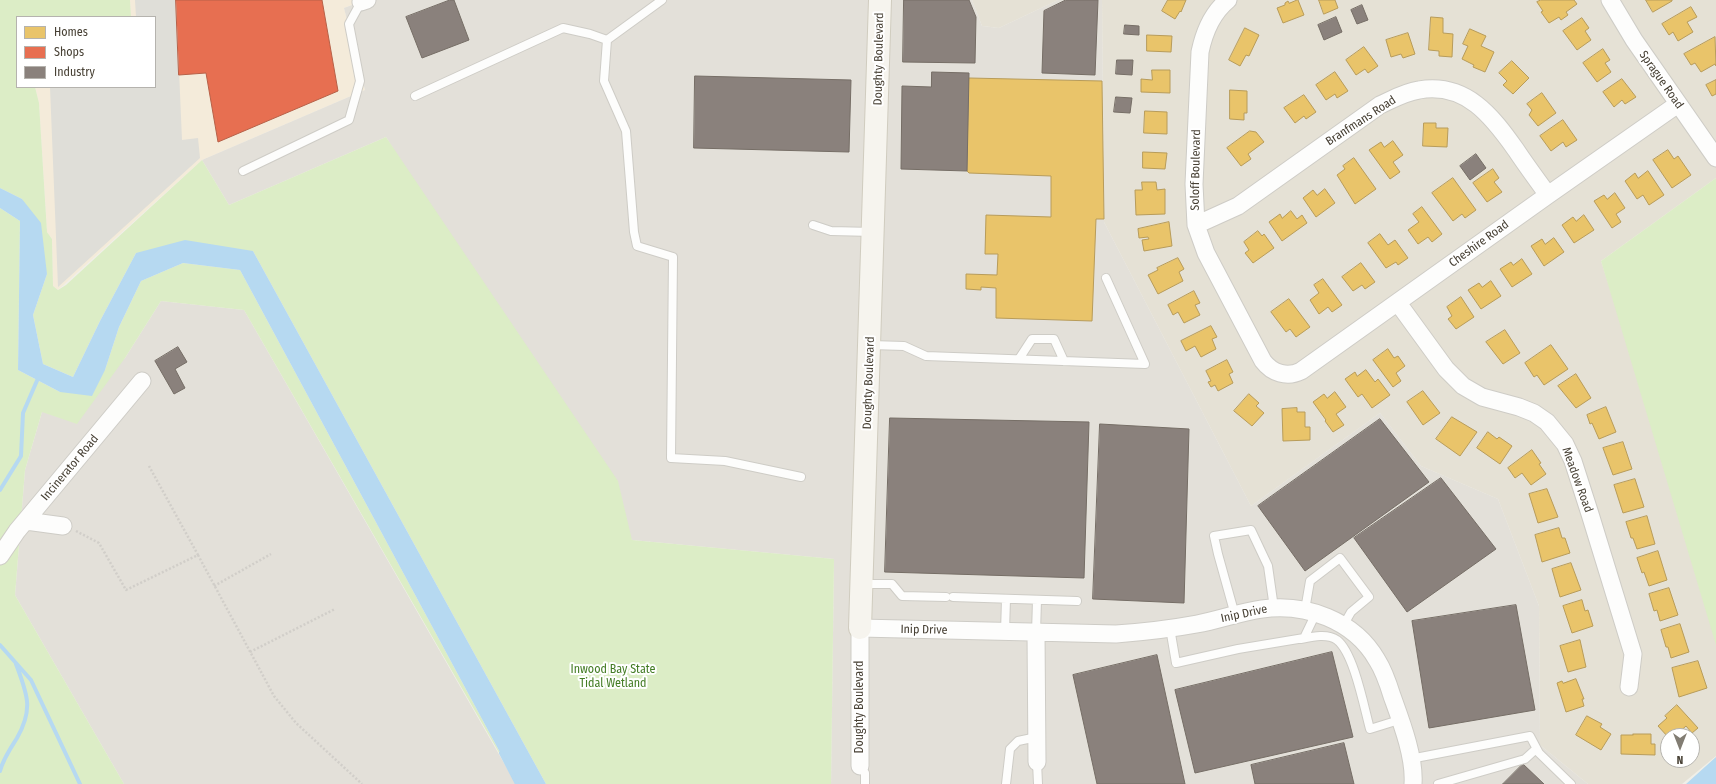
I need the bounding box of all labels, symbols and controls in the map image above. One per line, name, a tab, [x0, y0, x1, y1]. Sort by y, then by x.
street label: Doughty Boulevard	[871, 12, 887, 106]
legend	[16, 16, 156, 88]
text: Homes	[54, 25, 88, 39]
text: Shops	[54, 45, 84, 59]
street label: Sprague Road	[1636, 48, 1686, 112]
text: Industry	[54, 65, 95, 79]
street label: Branfmans Road	[1323, 93, 1399, 149]
street label: Soloff Boulevard	[1188, 129, 1204, 211]
street label: Cheshire Road	[1446, 218, 1512, 270]
street label: Doughty Boulevard	[860, 336, 878, 430]
street label: Incinerator Road	[38, 432, 102, 504]
street label: Meadow Road	[1559, 445, 1595, 515]
street label: Inip Drive	[1219, 602, 1269, 626]
street label: Inip Drive	[900, 622, 948, 638]
street label: Doughty Boulevard	[853, 660, 867, 754]
park label: Inwood Bay State Tidal Wetland	[571, 663, 655, 691]
north arrow	[1660, 728, 1700, 768]
text: N	[1677, 753, 1683, 766]

